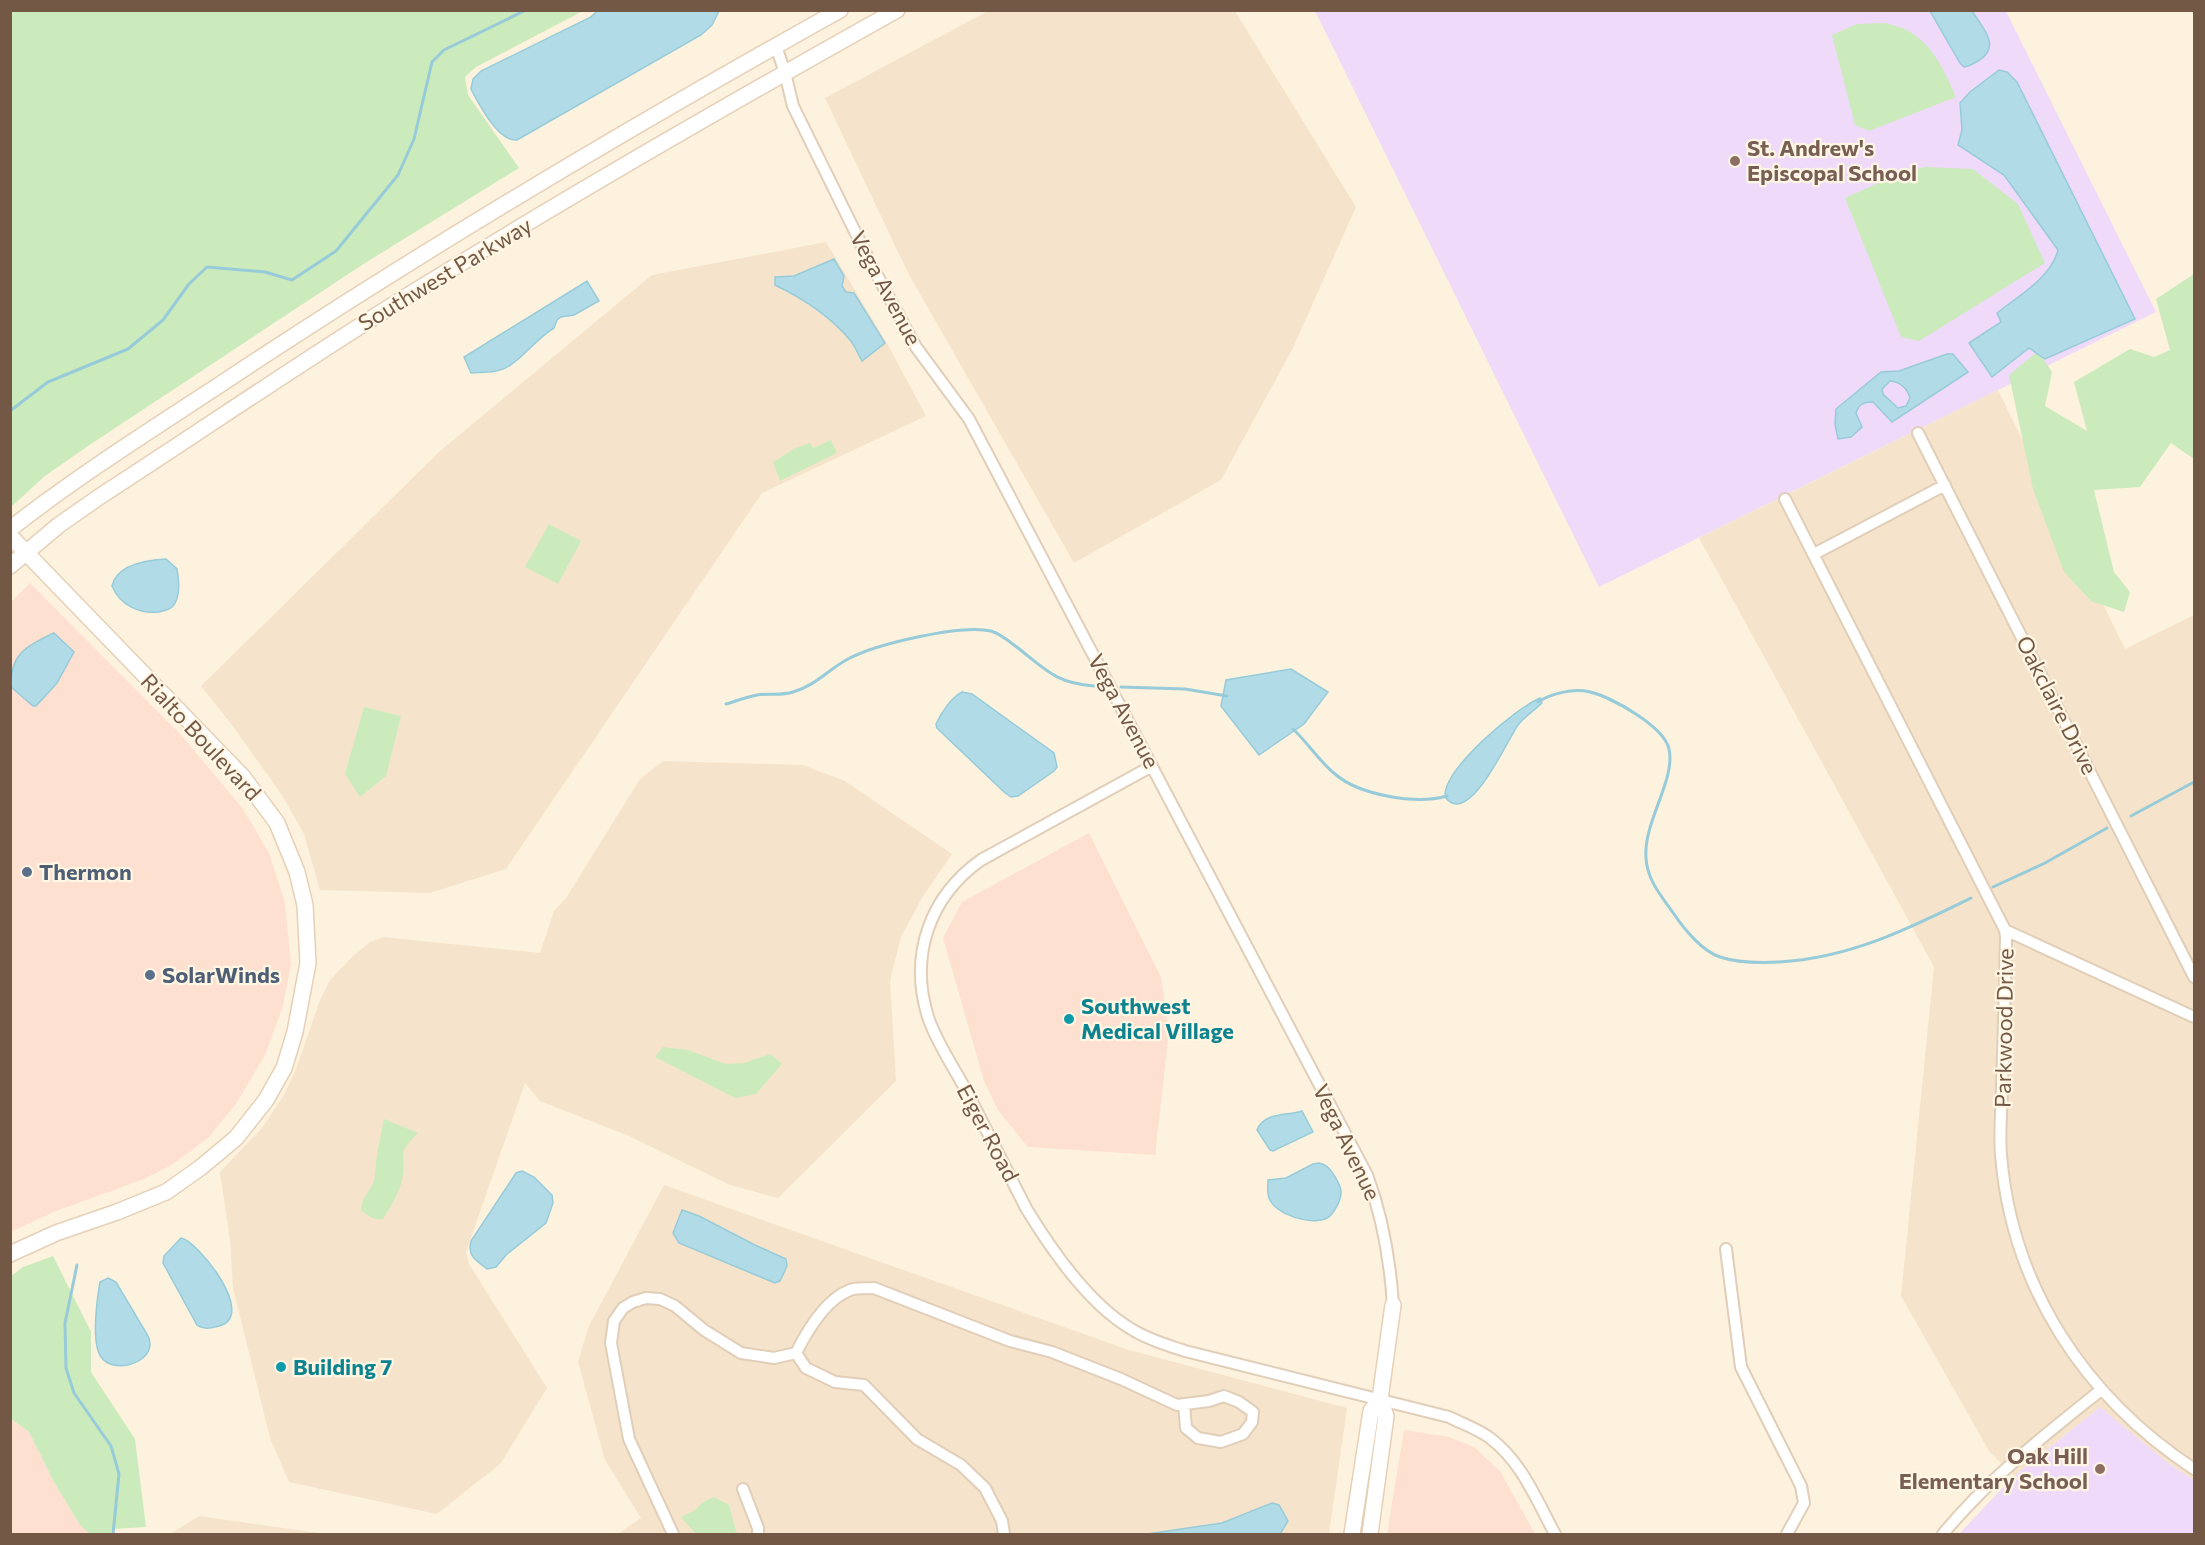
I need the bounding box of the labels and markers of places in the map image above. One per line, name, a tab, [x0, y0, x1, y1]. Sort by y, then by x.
place label: St. Andrew's Episcopal School	[1747, 134, 1917, 186]
marker: St. Andrew's Episcopal School	[1728, 154, 1742, 168]
place label: Thermon	[39, 858, 132, 885]
marker: Thermon	[20, 865, 34, 879]
place label: SolarWinds	[162, 961, 280, 988]
marker: SolarWinds	[143, 968, 157, 982]
place label: Southwest Medical Village	[1081, 992, 1234, 1044]
marker: Southwest Medical Village	[1062, 1012, 1076, 1026]
place label: Building 7	[293, 1353, 392, 1380]
marker: Building 7	[274, 1360, 288, 1374]
place label: Oak Hill Elementary School	[1899, 1442, 2088, 1494]
marker: Oak Hill Elementary School	[2093, 1462, 2107, 1476]

